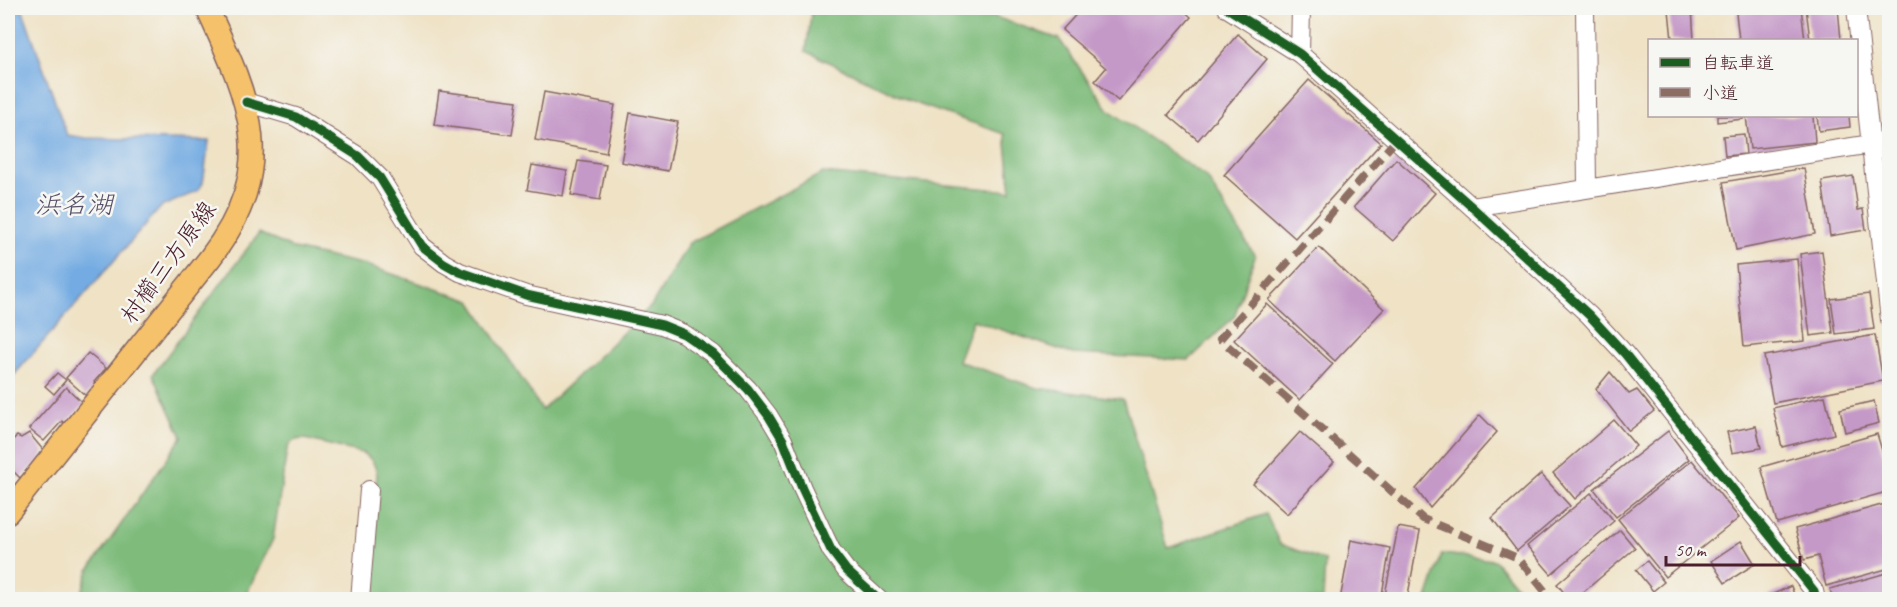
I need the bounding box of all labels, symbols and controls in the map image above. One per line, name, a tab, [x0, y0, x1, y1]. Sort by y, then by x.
legend	[1648, 39, 1858, 117]
text: 自転車道	[1702, 52, 1774, 74]
text: 小道	[1702, 82, 1738, 104]
water label: 浜名湖	[35, 188, 115, 221]
street label: 村櫛三方原線	[114, 195, 222, 329]
scale bar	[1666, 529, 1800, 567]
text: 50 m	[1675, 539, 1708, 561]

